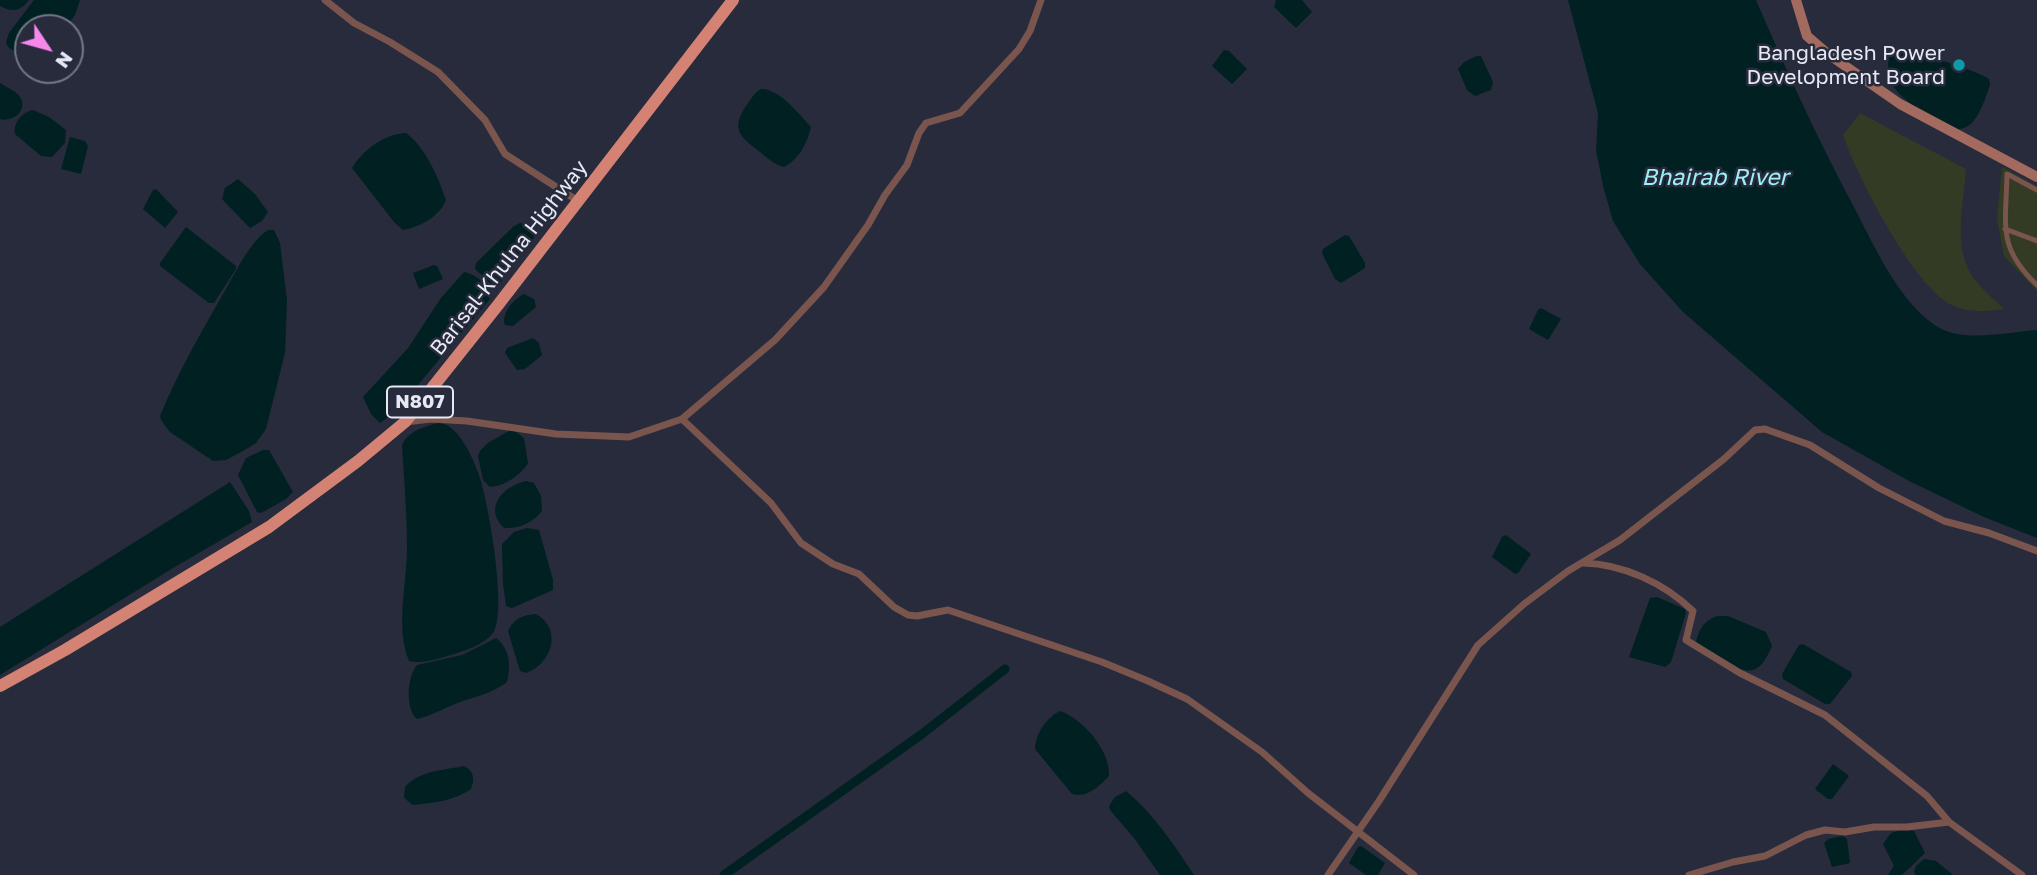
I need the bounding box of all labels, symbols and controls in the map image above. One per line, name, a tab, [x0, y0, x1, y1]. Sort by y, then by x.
north arrow	[14, 14, 84, 84]
place label: Bangladesh Power Development Board	[1746, 40, 1945, 90]
text: N	[51, 48, 78, 73]
marker: Bangladesh Power Development Board	[1951, 57, 1967, 73]
street label: Barisal-Khulna Highway	[425, 155, 593, 361]
water label: Bhairab River	[1642, 164, 1788, 192]
road number: N807	[387, 386, 453, 418]

